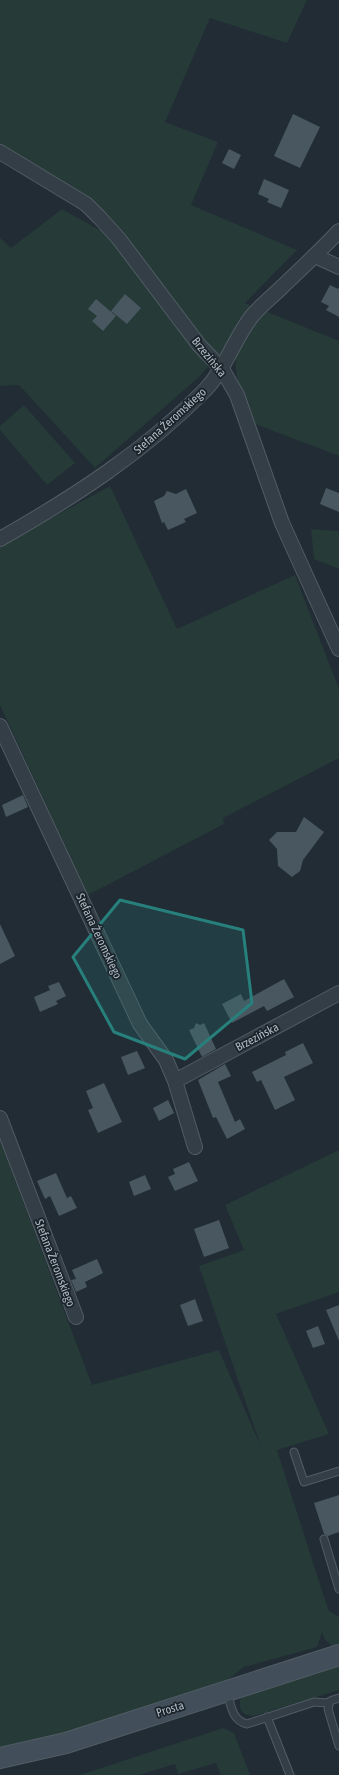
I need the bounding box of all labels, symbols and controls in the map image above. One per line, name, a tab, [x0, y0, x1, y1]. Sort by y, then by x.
street label: Brzezińska	[189, 334, 229, 380]
street label: Stefana Żeromskiego	[131, 385, 209, 457]
street label: Stefana Żeromskiego	[73, 891, 125, 981]
street label: Brzezińska	[233, 1020, 281, 1054]
street label: Stefana Żeromskiego	[32, 1217, 78, 1309]
street label: Prosta	[154, 1698, 186, 1720]

